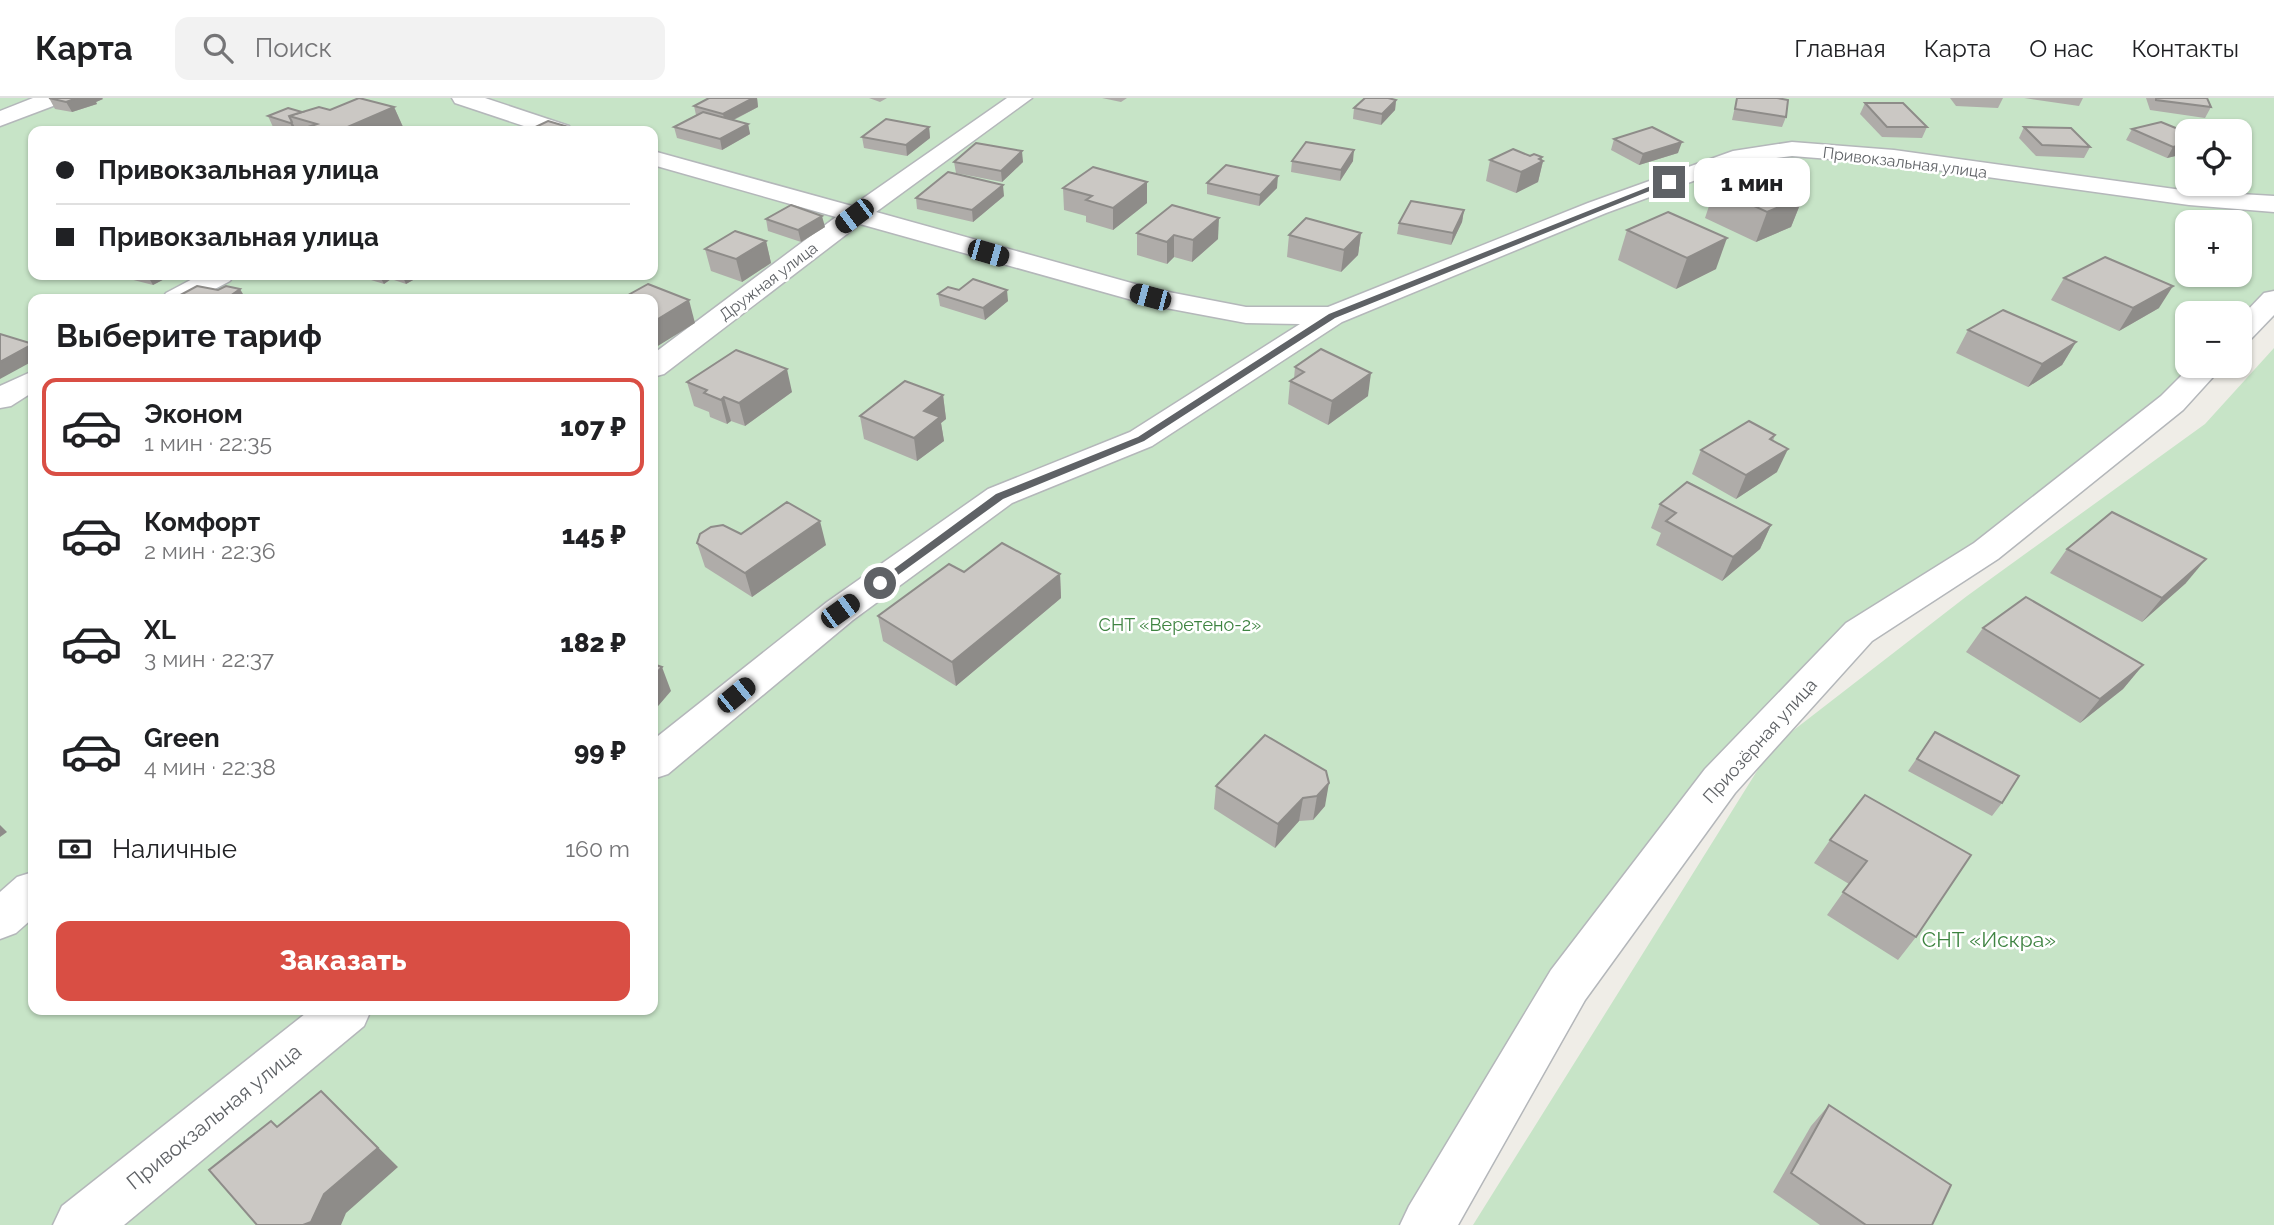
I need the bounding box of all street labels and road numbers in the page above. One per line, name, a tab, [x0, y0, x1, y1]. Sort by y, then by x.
street label: Привокзальная улица	[1822, 143, 1988, 182]
street label: Дружная улица	[715, 238, 821, 325]
street label: Приозёрная улица	[1698, 674, 1821, 807]
street label: Привокзальная улица	[121, 1039, 306, 1195]

